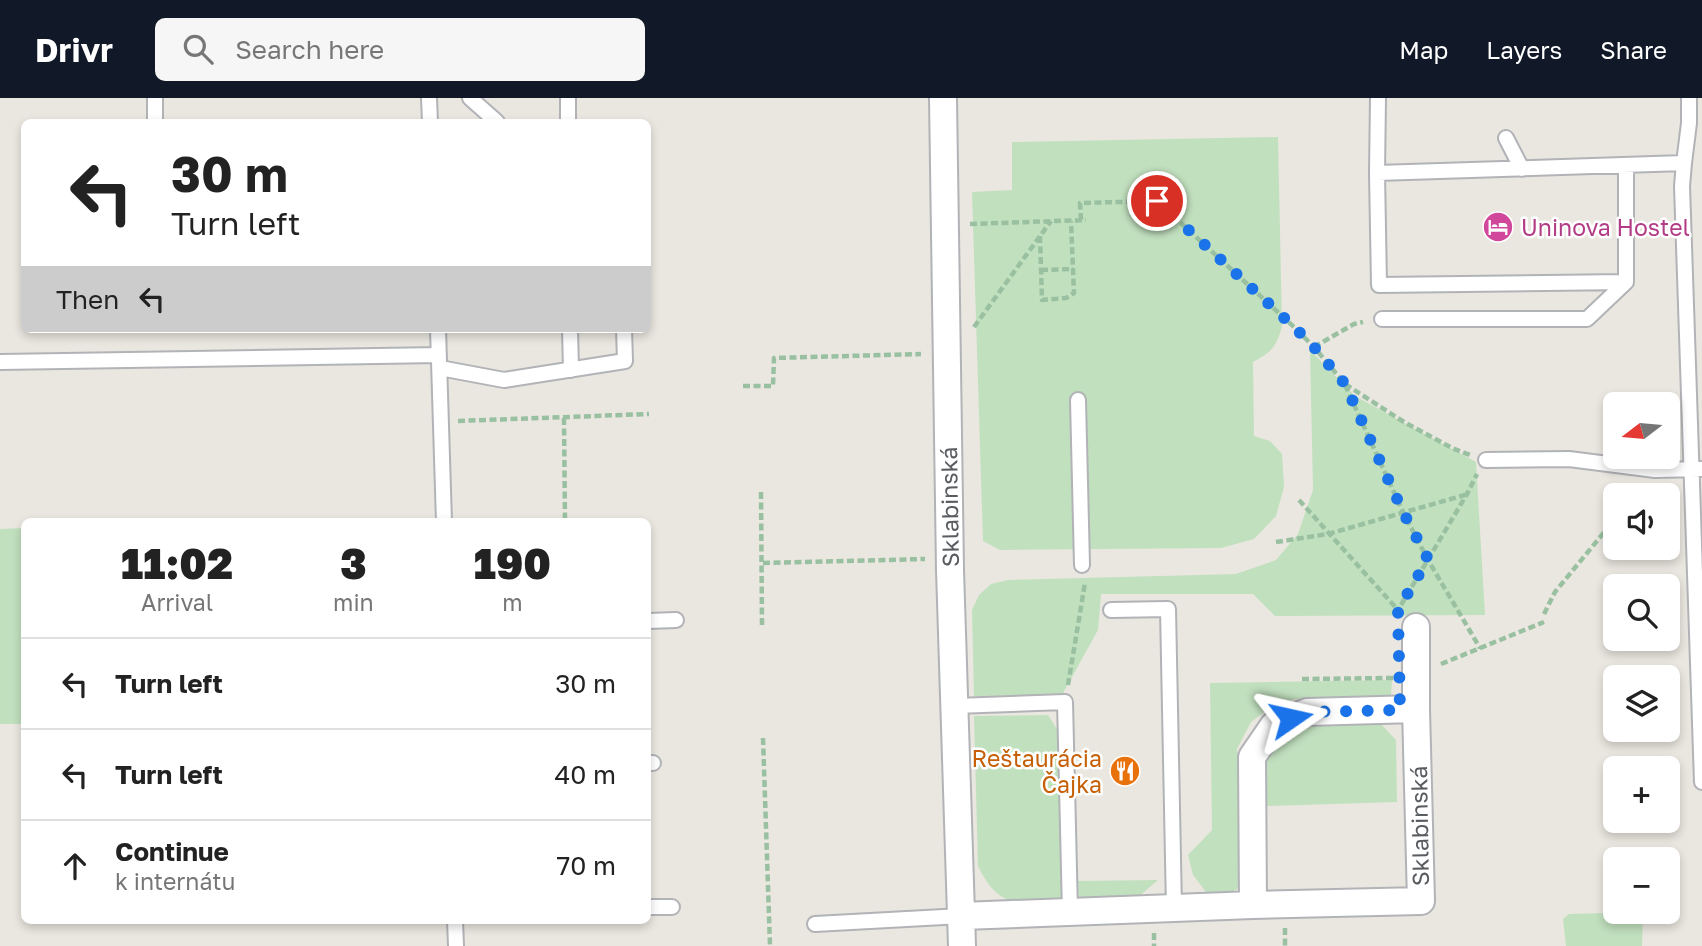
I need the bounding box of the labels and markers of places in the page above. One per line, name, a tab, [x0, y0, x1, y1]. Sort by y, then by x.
pin	[1127, 171, 1187, 231]
hotel icon: Uninova Hostel	[1481, 210, 1515, 244]
place label: Uninova Hostel	[1521, 213, 1690, 241]
place label: Reštaurácia Čajka	[972, 744, 1102, 798]
restaurant icon: Reštaurácia Čajka	[1108, 754, 1142, 788]

